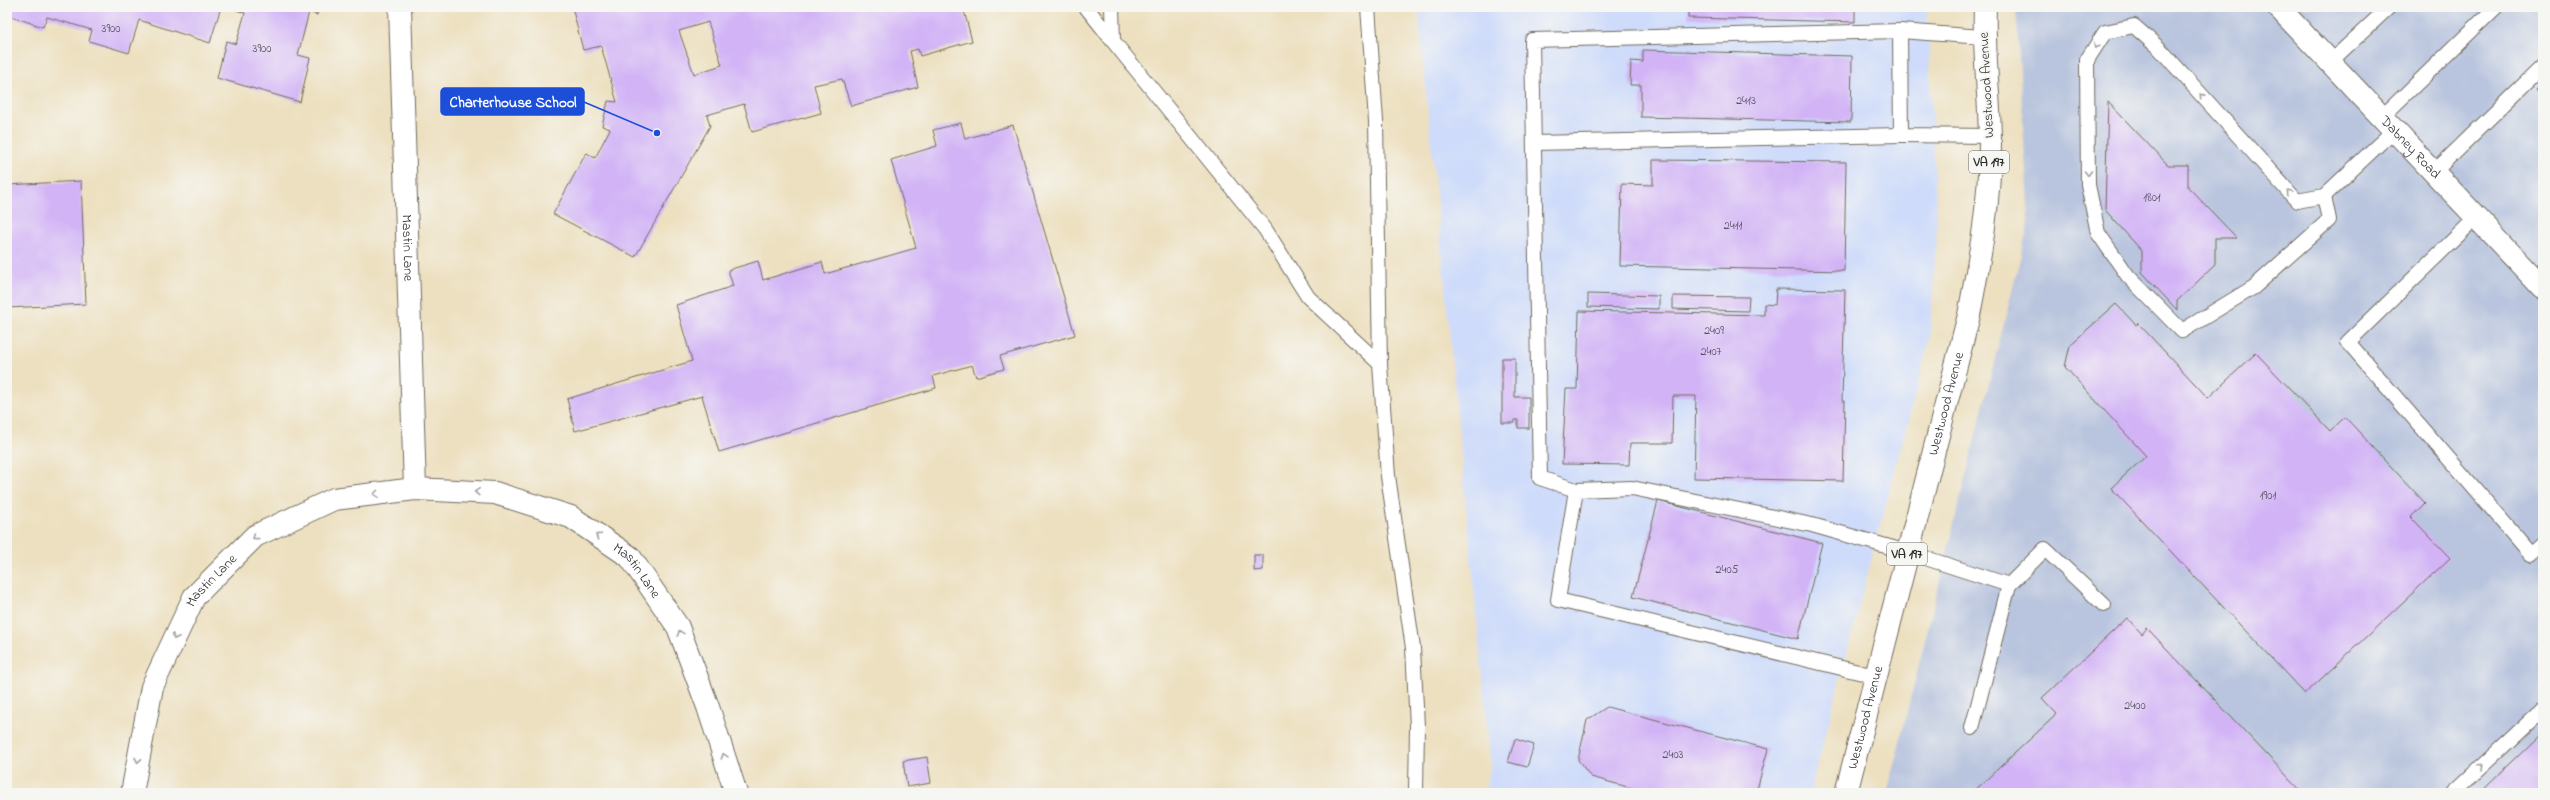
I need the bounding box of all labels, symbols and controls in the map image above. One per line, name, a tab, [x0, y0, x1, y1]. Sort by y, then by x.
house number: 3900	[102, 20, 120, 38]
street label: Westwood Avenue	[1974, 31, 2000, 138]
house number: 3900	[253, 40, 271, 58]
one-way arrow	[2093, 42, 2101, 49]
callout: Charterhouse School	[441, 88, 584, 115]
text: Charterhouse School	[449, 92, 577, 114]
house number: 2413	[1736, 92, 1756, 110]
one-way arrow	[2200, 93, 2207, 100]
street label: Dabney Road	[2375, 110, 2446, 184]
road number: VA 197	[1969, 151, 2009, 173]
one-way arrow	[2084, 170, 2092, 176]
house number: 1801	[2143, 189, 2161, 207]
one-way arrow	[2287, 190, 2294, 197]
street label: Mastin Lane	[396, 214, 419, 282]
house number: 2411	[1724, 217, 1742, 235]
house number: 2409	[1704, 322, 1724, 340]
house number: 2407	[1700, 343, 1722, 361]
street label: Westwood Avenue	[1923, 349, 1970, 458]
house number: 1901	[2260, 487, 2276, 505]
one-way arrow	[474, 488, 480, 496]
one-way arrow	[373, 489, 379, 498]
one-way arrow	[253, 532, 260, 539]
one-way arrow	[595, 533, 602, 541]
street label: Mastin Lane	[609, 538, 666, 603]
road number: VA 197	[1887, 543, 1927, 565]
street label: Mastin Lane	[180, 549, 242, 610]
house number: 2405	[1716, 561, 1739, 579]
one-way arrow	[677, 630, 685, 637]
one-way arrow	[172, 633, 180, 640]
street label: Westwood Avenue	[1842, 663, 1889, 771]
house number: 2400	[2124, 697, 2146, 715]
house number: 2403	[1662, 746, 1684, 764]
one-way arrow	[720, 752, 729, 759]
one-way arrow	[134, 757, 143, 763]
one-way arrow	[2477, 764, 2484, 771]

